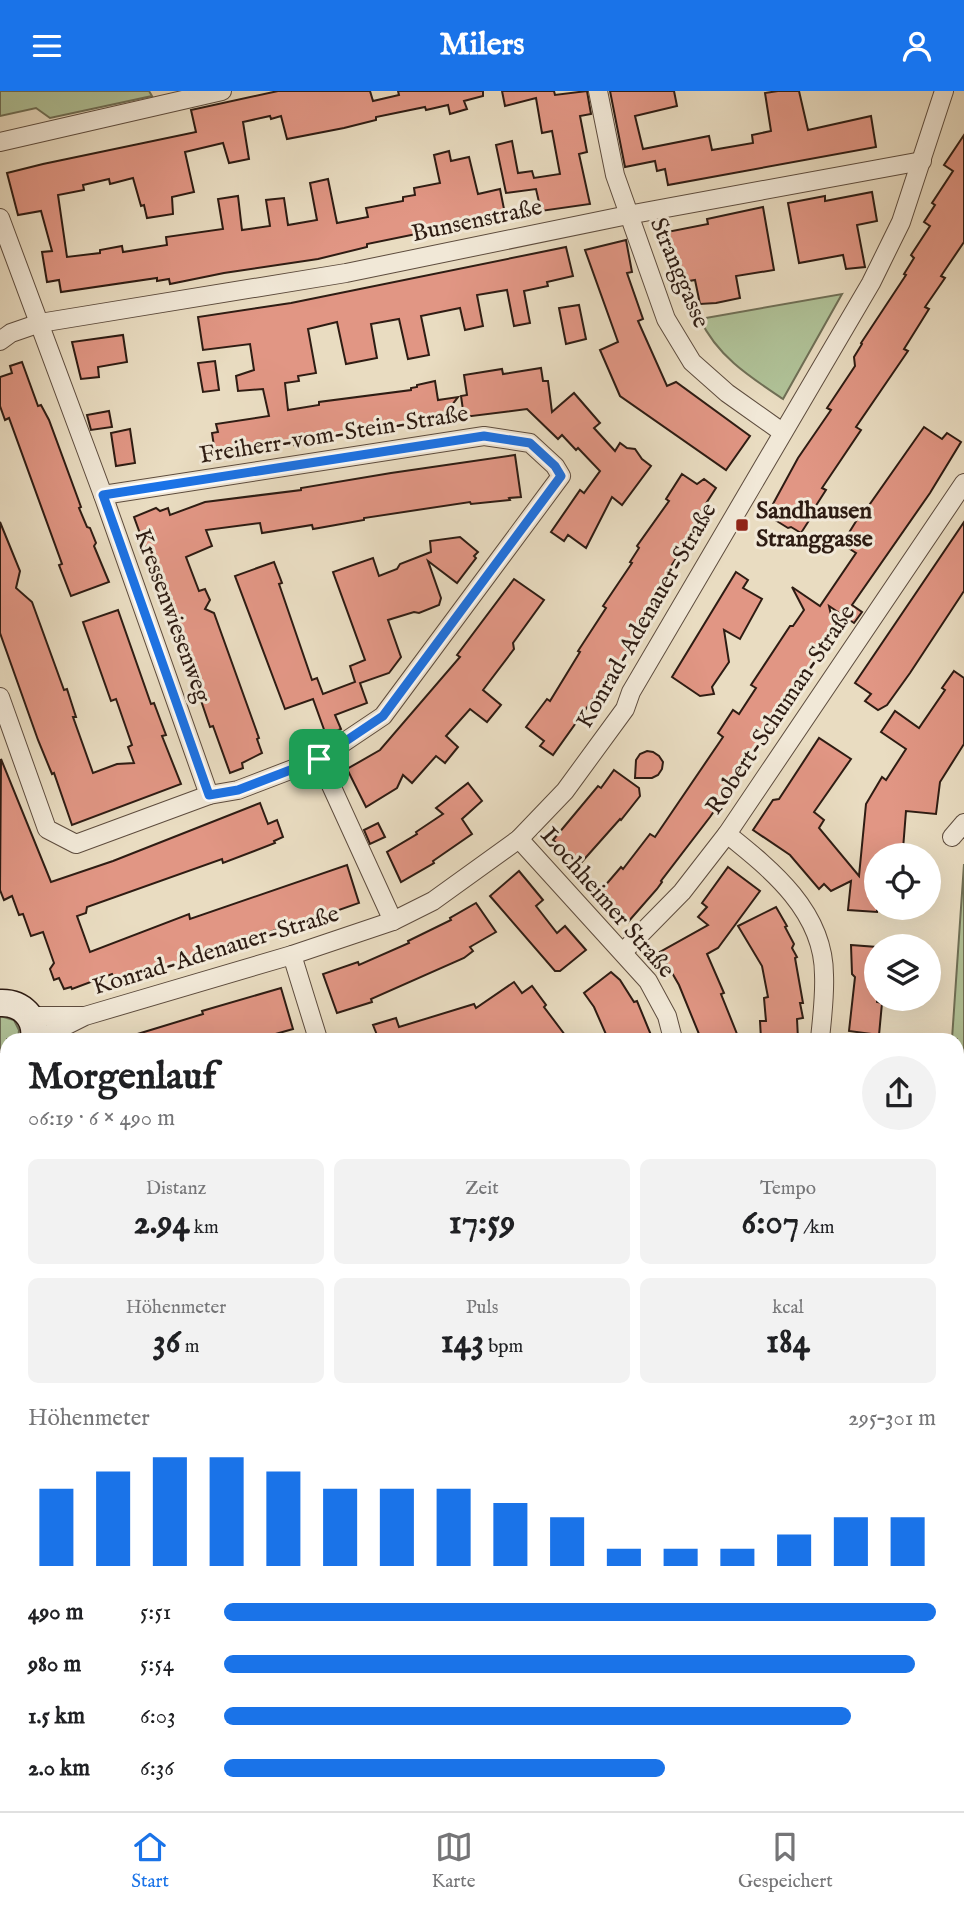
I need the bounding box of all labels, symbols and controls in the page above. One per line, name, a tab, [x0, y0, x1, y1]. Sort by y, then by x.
text: Milers	[440, 25, 524, 66]
icon: menu	[28, 27, 66, 65]
icon: person	[898, 27, 936, 65]
street label: Bunsenstraße	[409, 192, 545, 250]
street label: Stranggasse	[642, 213, 716, 333]
street label: Freiherr-vom-Stein-Straße	[197, 398, 471, 472]
place label: Sandhausen Stranggasse	[756, 496, 873, 555]
street label: Konrad-Adenauer-Straße	[570, 498, 724, 734]
marker: Sandhausen Stranggasse	[734, 517, 750, 533]
street label: Kressenwiesenweg	[126, 525, 218, 708]
street label: Robert-Schuman-Straße	[699, 599, 863, 821]
pin	[289, 729, 349, 789]
icon: arrive	[300, 740, 338, 778]
street label: Lochheimer Straße	[533, 821, 681, 985]
map controls	[864, 843, 941, 1011]
button: locate	[864, 843, 941, 920]
street label: Konrad-Adenauer-Straße	[89, 899, 343, 1003]
button: layers	[864, 934, 941, 1011]
text: Morgenlauf	[28, 1054, 216, 1102]
button: share	[862, 1056, 936, 1130]
text: 06:19 · 6 × 490 m	[28, 1104, 175, 1133]
text: Distanz	[146, 1177, 206, 1201]
text: Zeit	[465, 1177, 499, 1201]
text: Tempo	[760, 1177, 816, 1201]
text: 2.94	[133, 1201, 190, 1246]
text: 17:59	[449, 1201, 515, 1246]
text: 6:07	[741, 1201, 799, 1246]
text: km	[190, 1216, 219, 1240]
text: /km	[799, 1216, 835, 1240]
text: Höhenmeter	[126, 1296, 226, 1320]
text: Puls	[466, 1296, 498, 1320]
text: kcal	[772, 1296, 804, 1320]
text: 36	[153, 1320, 181, 1365]
text: 143	[441, 1320, 484, 1365]
text: 184	[766, 1320, 810, 1365]
text: m	[181, 1335, 199, 1359]
text: bpm	[484, 1335, 523, 1359]
text: Höhenmeter	[28, 1404, 150, 1433]
text: 295–301 m	[848, 1404, 936, 1433]
text: 490 m	[28, 1598, 83, 1627]
text: 5:51	[140, 1598, 171, 1627]
text: 980 m	[28, 1650, 81, 1679]
text: 5:54	[140, 1650, 174, 1679]
text: 1.5 km	[28, 1702, 85, 1731]
text: 6:03	[140, 1702, 176, 1731]
text: 2.0 km	[28, 1754, 90, 1783]
text: 6:36	[140, 1754, 174, 1783]
tab: Start	[131, 1828, 169, 1894]
tab: Karte	[431, 1828, 476, 1894]
tab: Gespeichert	[738, 1828, 833, 1894]

